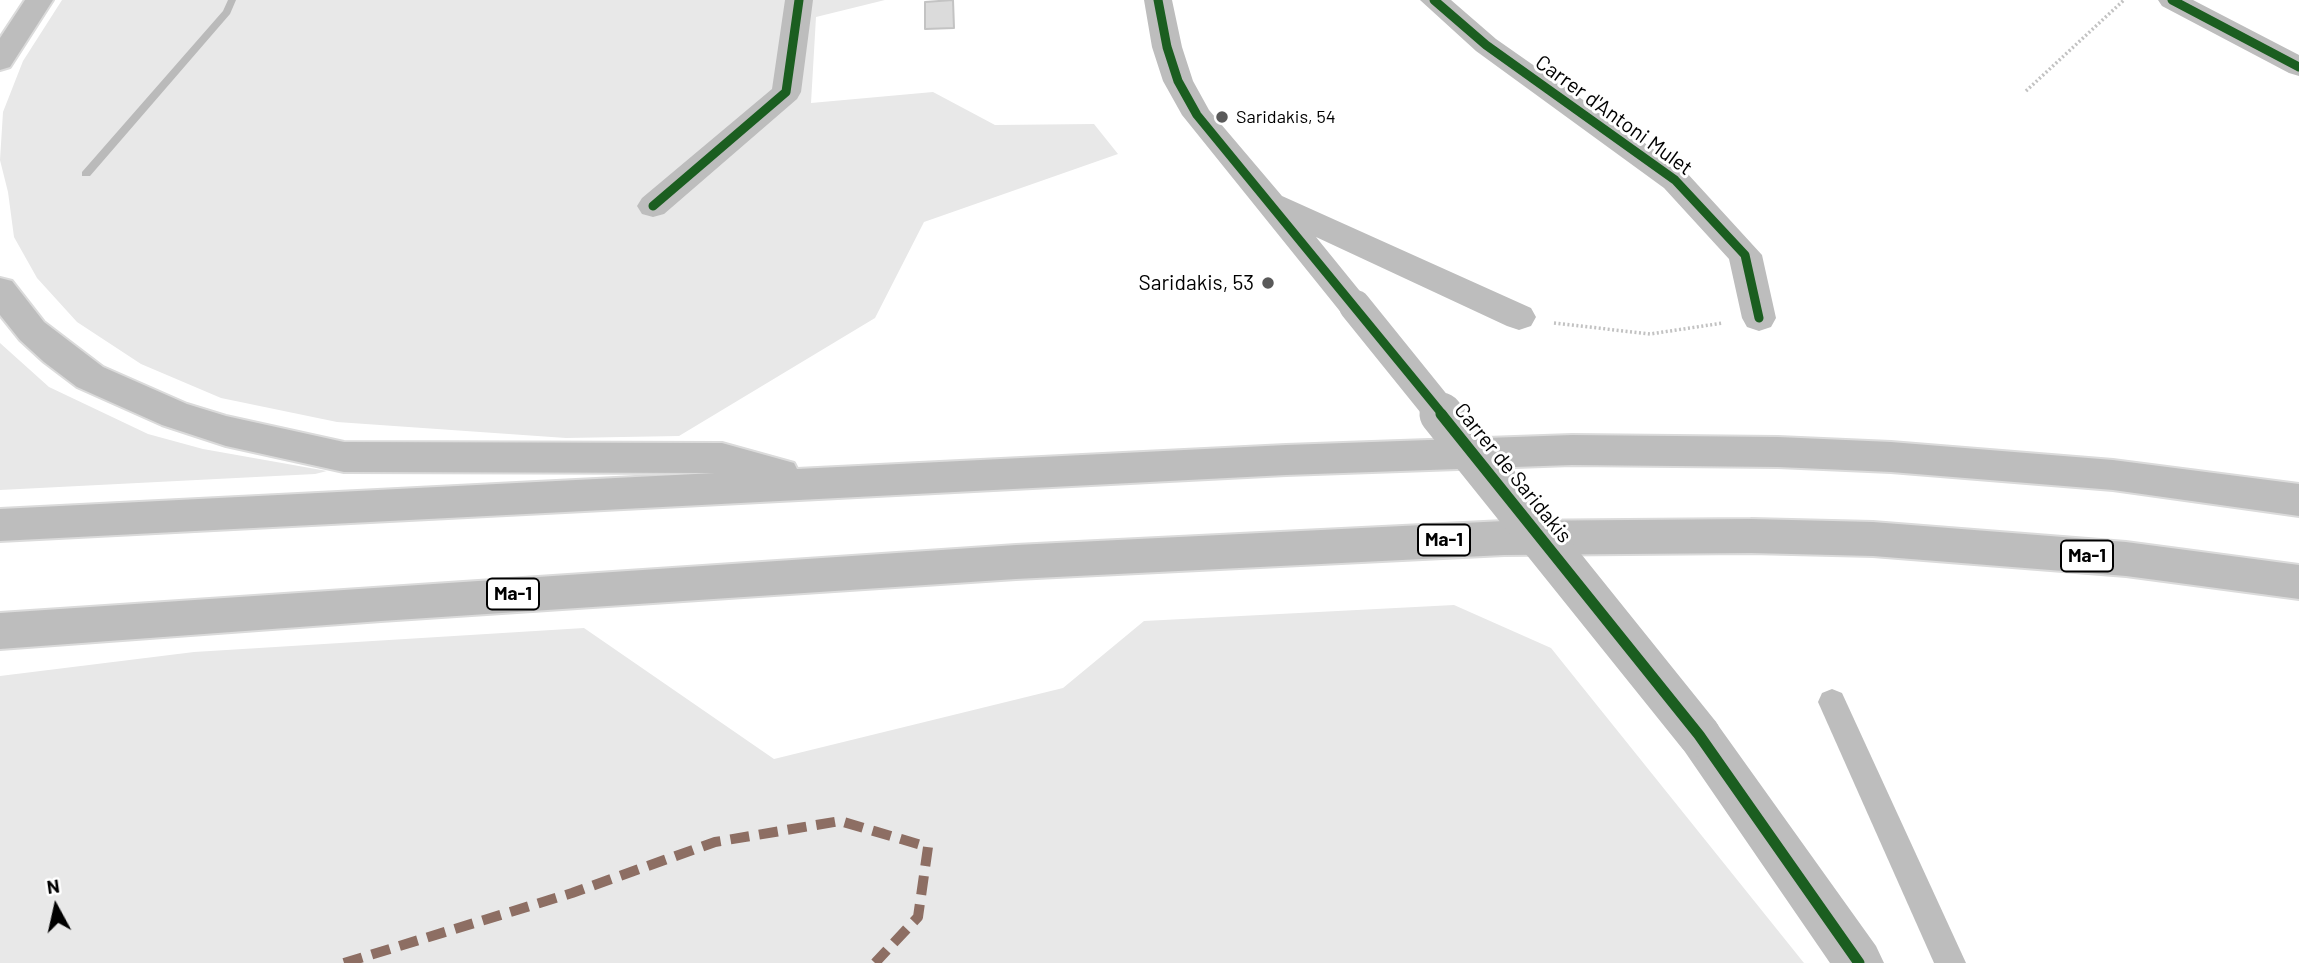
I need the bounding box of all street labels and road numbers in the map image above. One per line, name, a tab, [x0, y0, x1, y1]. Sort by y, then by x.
street label: Carrer d'Antoni Mulet	[1531, 50, 1697, 180]
street label: Carrer de Saridakis	[1449, 398, 1577, 548]
road number: Ma-1	[1418, 524, 1470, 555]
road number: Ma-1	[2061, 540, 2113, 572]
road number: Ma-1	[487, 579, 539, 610]

